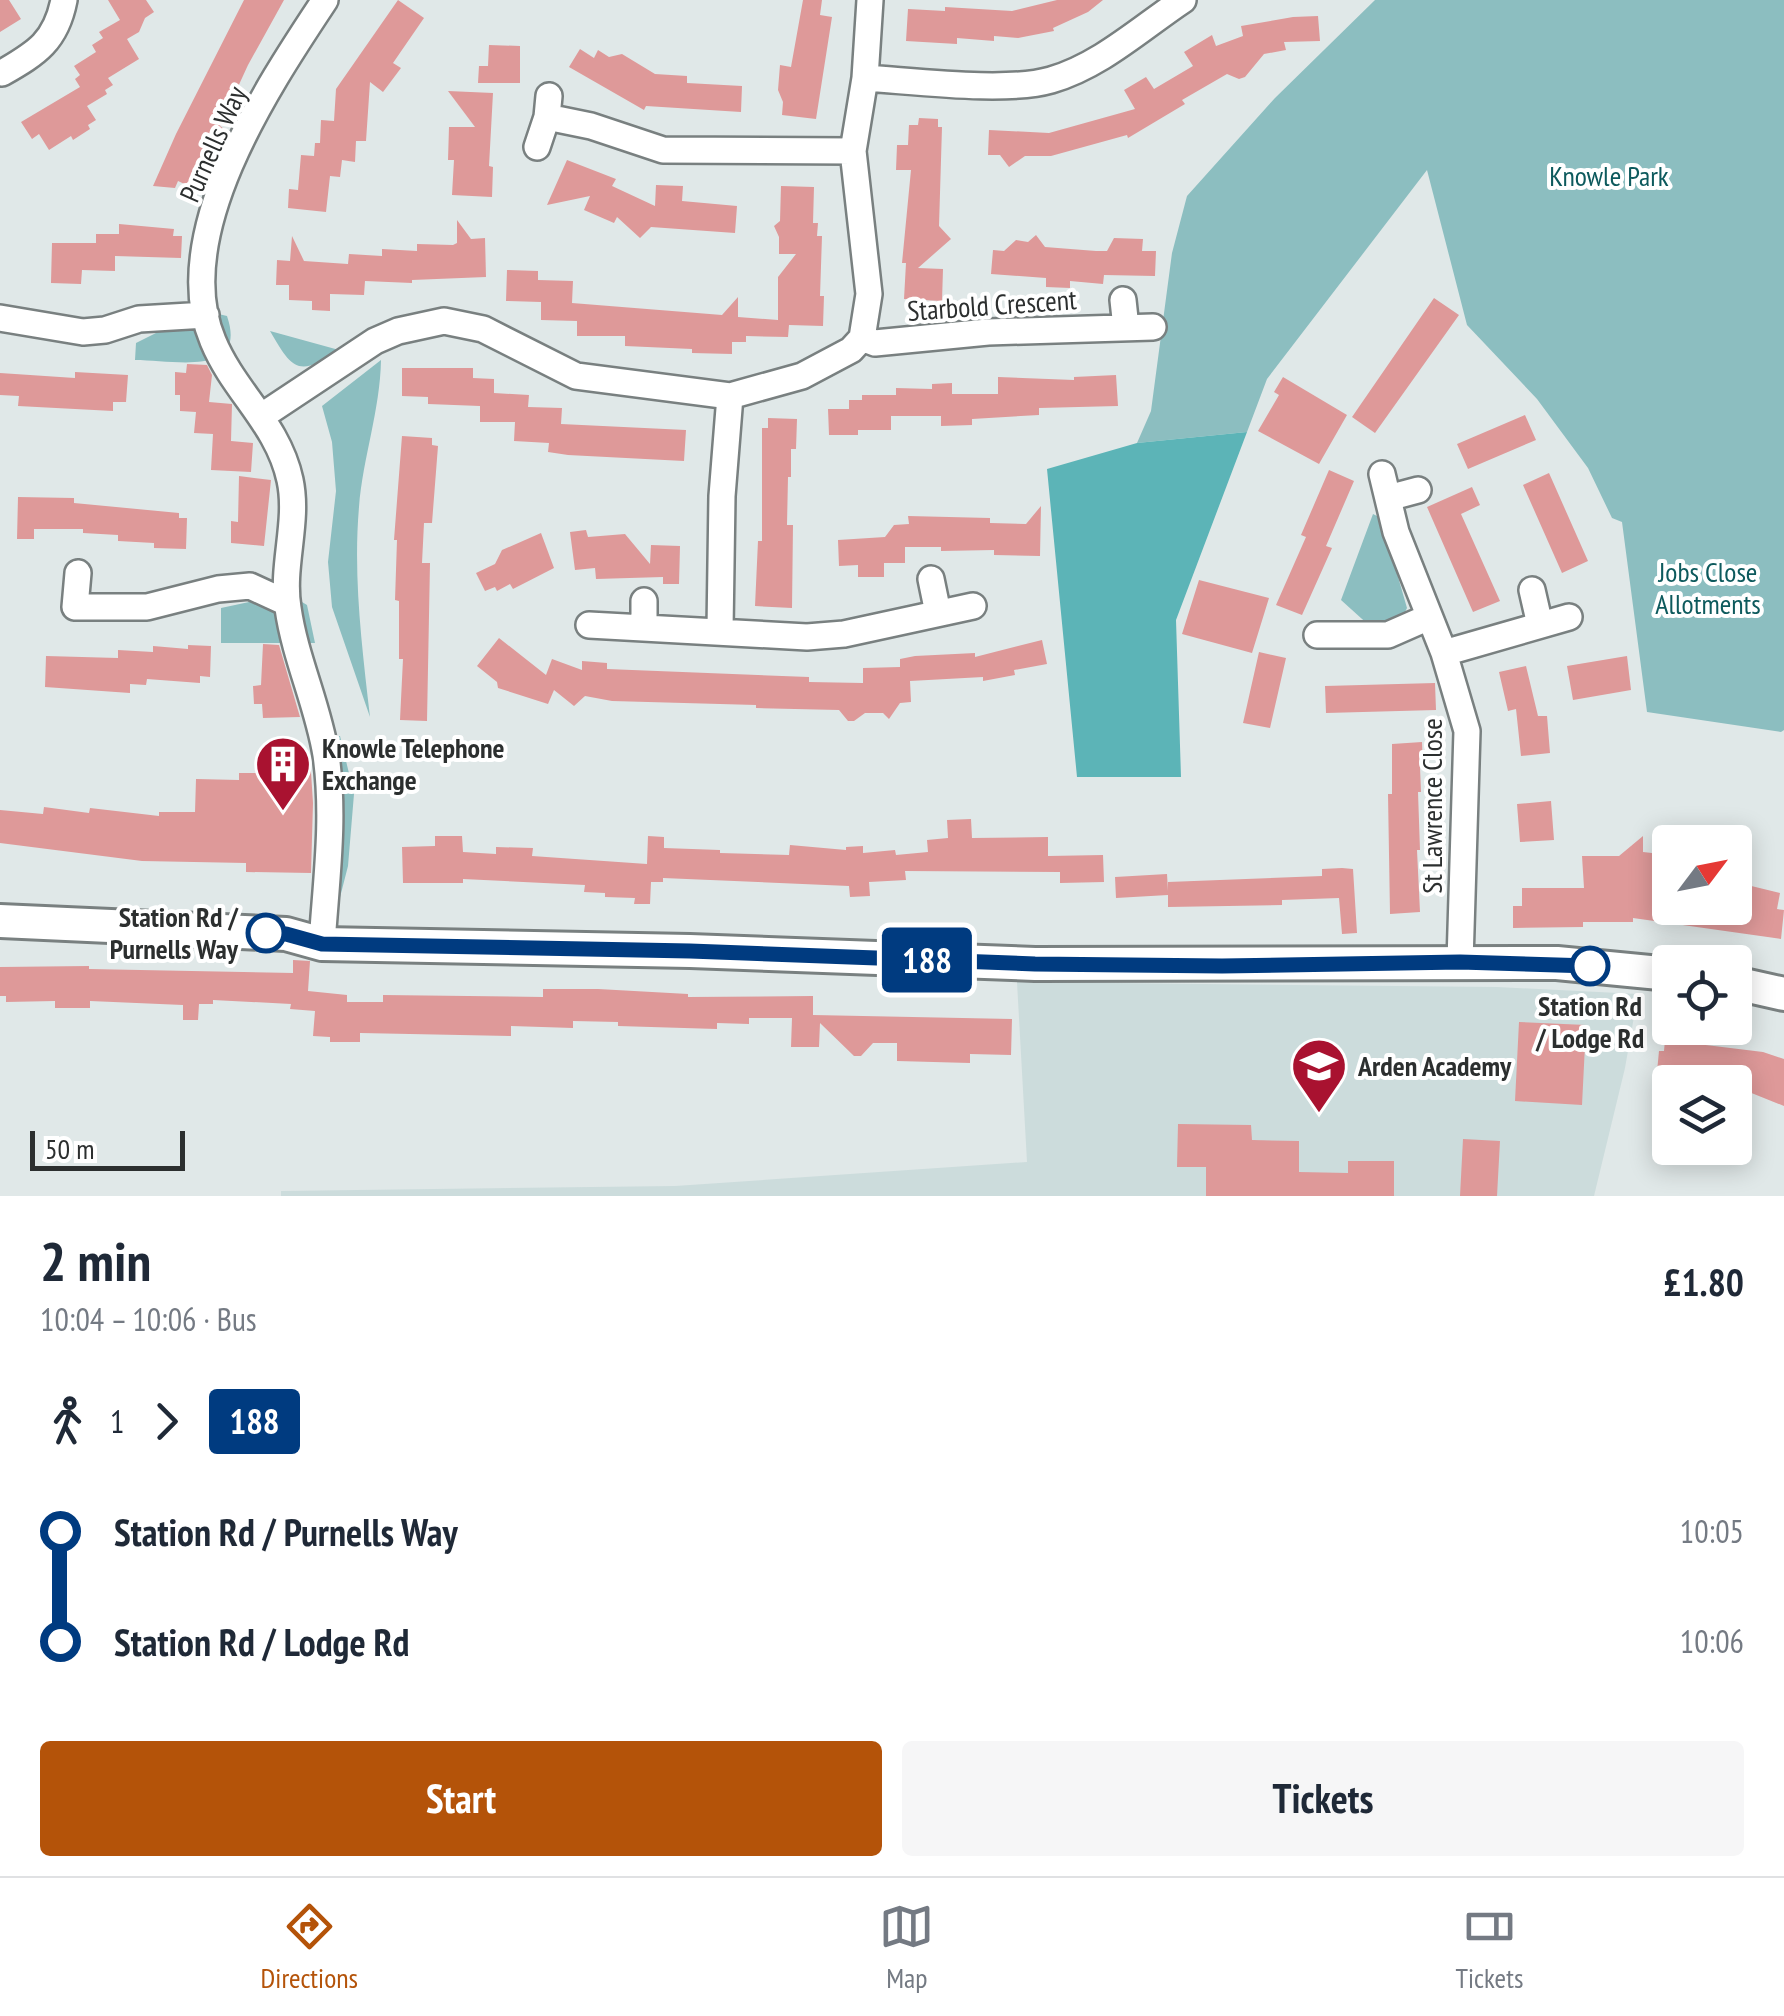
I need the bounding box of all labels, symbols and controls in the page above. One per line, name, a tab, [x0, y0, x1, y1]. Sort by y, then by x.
street label: Purnells Way	[171, 80, 255, 208]
park label: Knowle Park	[1549, 157, 1669, 194]
street label: Starbold Crescent	[906, 280, 1078, 329]
park label: Jobs Close Allotments	[1655, 553, 1761, 622]
street label: St Lawrence Close	[1413, 718, 1450, 894]
place label: Knowle Telephone Exchange	[322, 729, 505, 798]
building icon: Knowle Telephone Exchange	[253, 734, 313, 813]
north arrow	[1652, 825, 1752, 925]
map controls	[1652, 825, 1752, 1165]
place label: Station Rd / Purnells Way	[110, 898, 239, 967]
marker: Station Rd / Purnells Way	[247, 914, 285, 952]
line badge: 188	[870, 928, 984, 992]
text: 188	[902, 937, 952, 983]
button: locate	[1652, 945, 1752, 1045]
marker: Station Rd / Lodge Rd	[1571, 947, 1609, 985]
place label: Station Rd / Lodge Rd	[1535, 987, 1644, 1056]
school or university icon: Arden Academy	[1289, 1036, 1349, 1115]
place label: Arden Academy	[1357, 1047, 1512, 1084]
button: layers	[1652, 1065, 1752, 1165]
scale bar	[30, 1126, 185, 1170]
text: 50 m	[45, 1130, 94, 1167]
text: 2 min	[40, 1225, 151, 1296]
text: £1.80	[1663, 1257, 1744, 1306]
text: 10:04 – 10:06 · Bus	[40, 1298, 257, 1340]
icon: walk	[40, 1394, 95, 1449]
icon: forward	[139, 1394, 194, 1449]
text: 188	[229, 1398, 280, 1444]
text: 1	[110, 1400, 124, 1442]
text: Station Rd / Purnells Way	[114, 1507, 458, 1556]
text: 10:05	[1680, 1510, 1744, 1552]
text: Station Rd / Lodge Rd	[114, 1617, 410, 1666]
text: 10:06	[1680, 1620, 1744, 1662]
button: Start	[40, 1741, 882, 1856]
button: Tickets	[902, 1741, 1744, 1856]
tab: Directions	[261, 1899, 358, 1996]
tab: Map	[879, 1899, 934, 1996]
tab: Tickets	[1455, 1899, 1523, 1996]

